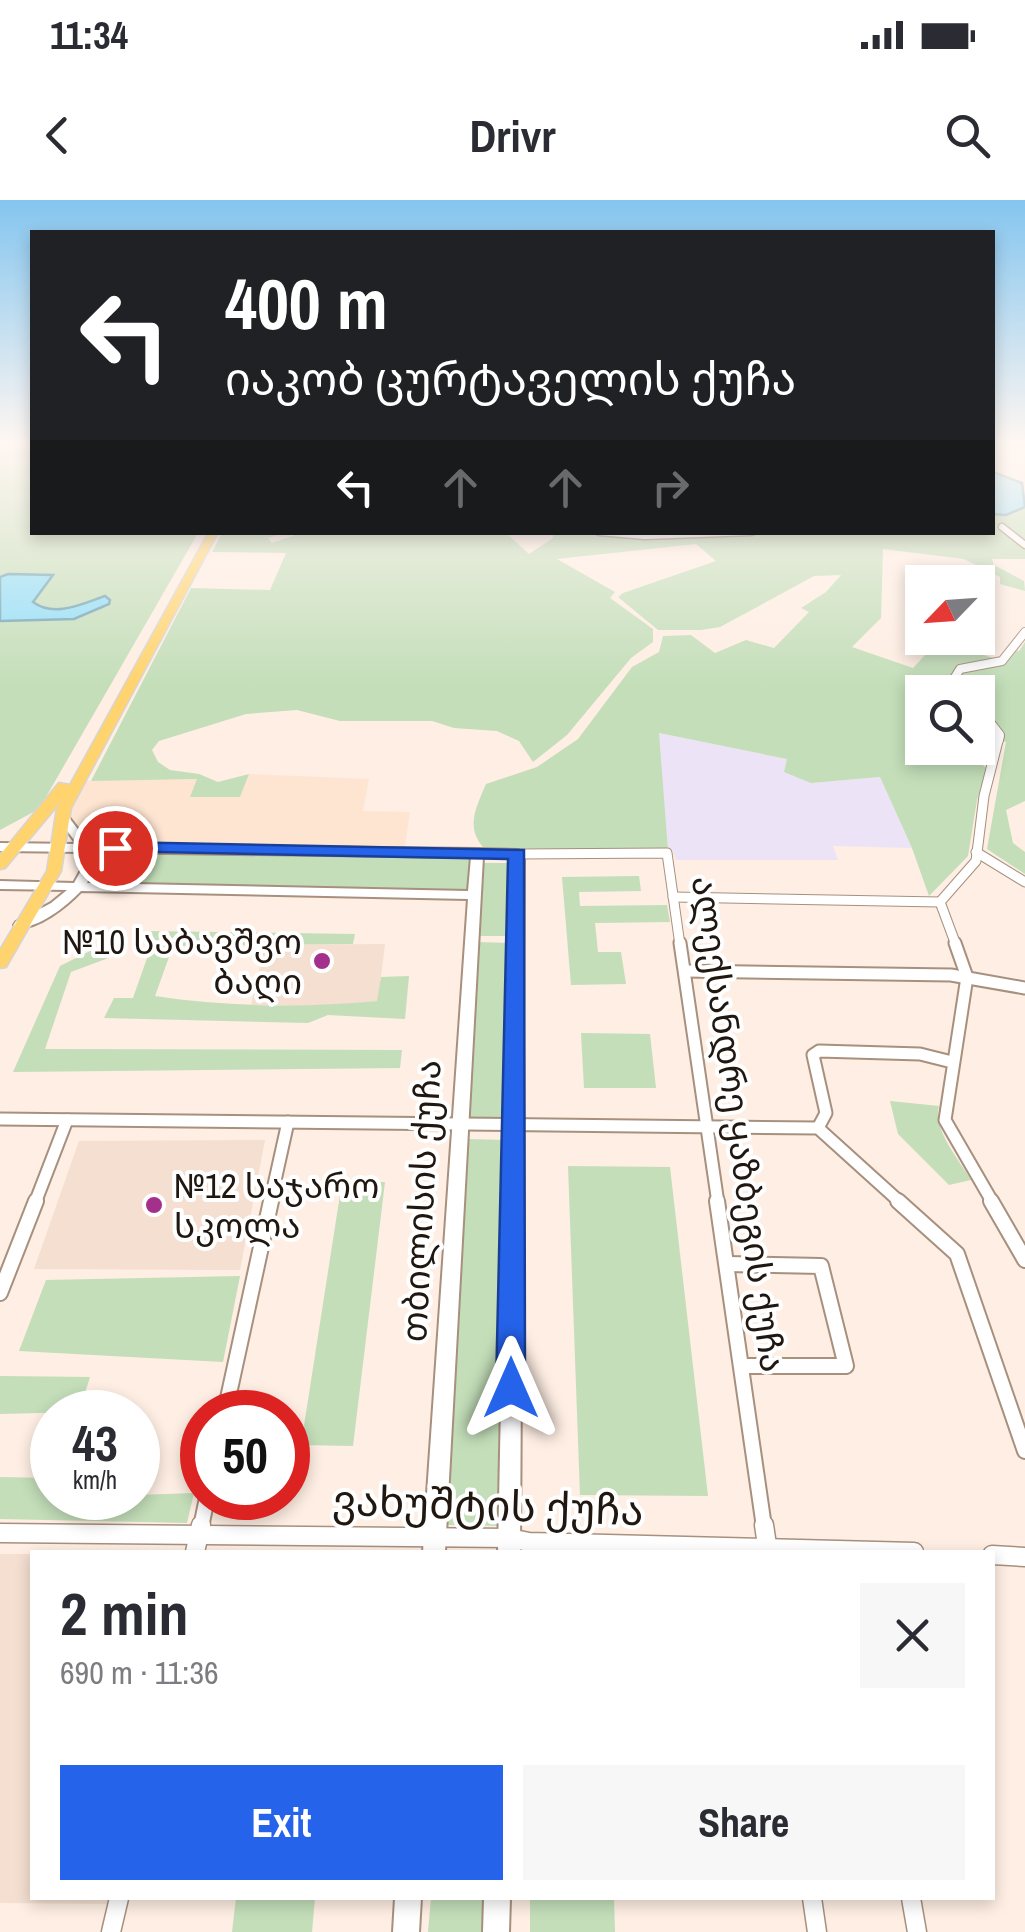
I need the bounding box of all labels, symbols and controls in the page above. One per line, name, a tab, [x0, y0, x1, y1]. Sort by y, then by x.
text: 11:34	[50, 10, 128, 61]
text: Drivr	[469, 105, 556, 166]
icon: back	[30, 108, 85, 163]
icon: search	[940, 108, 995, 163]
text: 400 m	[225, 257, 388, 351]
icon: left	[60, 270, 190, 400]
text: იაკობ ცურტაველის ქუჩა	[225, 348, 796, 409]
icon: left	[328, 460, 383, 515]
icon: ahead	[433, 460, 488, 515]
icon: ahead	[538, 460, 593, 515]
icon: right	[643, 460, 698, 515]
north arrow	[905, 565, 995, 655]
map controls	[905, 565, 995, 765]
button: search	[905, 675, 995, 765]
pin	[73, 806, 158, 891]
icon: arrive	[88, 821, 143, 876]
street label: ალექსანდრე ყაზბეგის ქუჩა	[681, 873, 797, 1375]
place label: №10 საბავშვო ბაღი	[63, 918, 302, 1005]
marker: №10 საბავშვო ბაღი	[311, 950, 333, 972]
street label: თბილისის ქუჩა	[390, 1059, 452, 1343]
place label: №12 საჯარო სკოლა	[174, 1162, 379, 1249]
marker: №12 საჯარო სკოლა	[143, 1194, 165, 1216]
position arrow	[459, 1336, 563, 1440]
speed limit sign: 50	[180, 1390, 310, 1520]
text: 43	[72, 1409, 118, 1477]
text: km/h	[73, 1463, 117, 1497]
street label: ვახუშტის ქუჩა	[331, 1472, 645, 1538]
text: 2 min	[60, 1573, 189, 1654]
button: close	[860, 1583, 965, 1688]
text: 690 m · 11:36	[60, 1651, 219, 1694]
button: Exit	[60, 1765, 503, 1880]
button: Share	[523, 1765, 965, 1880]

